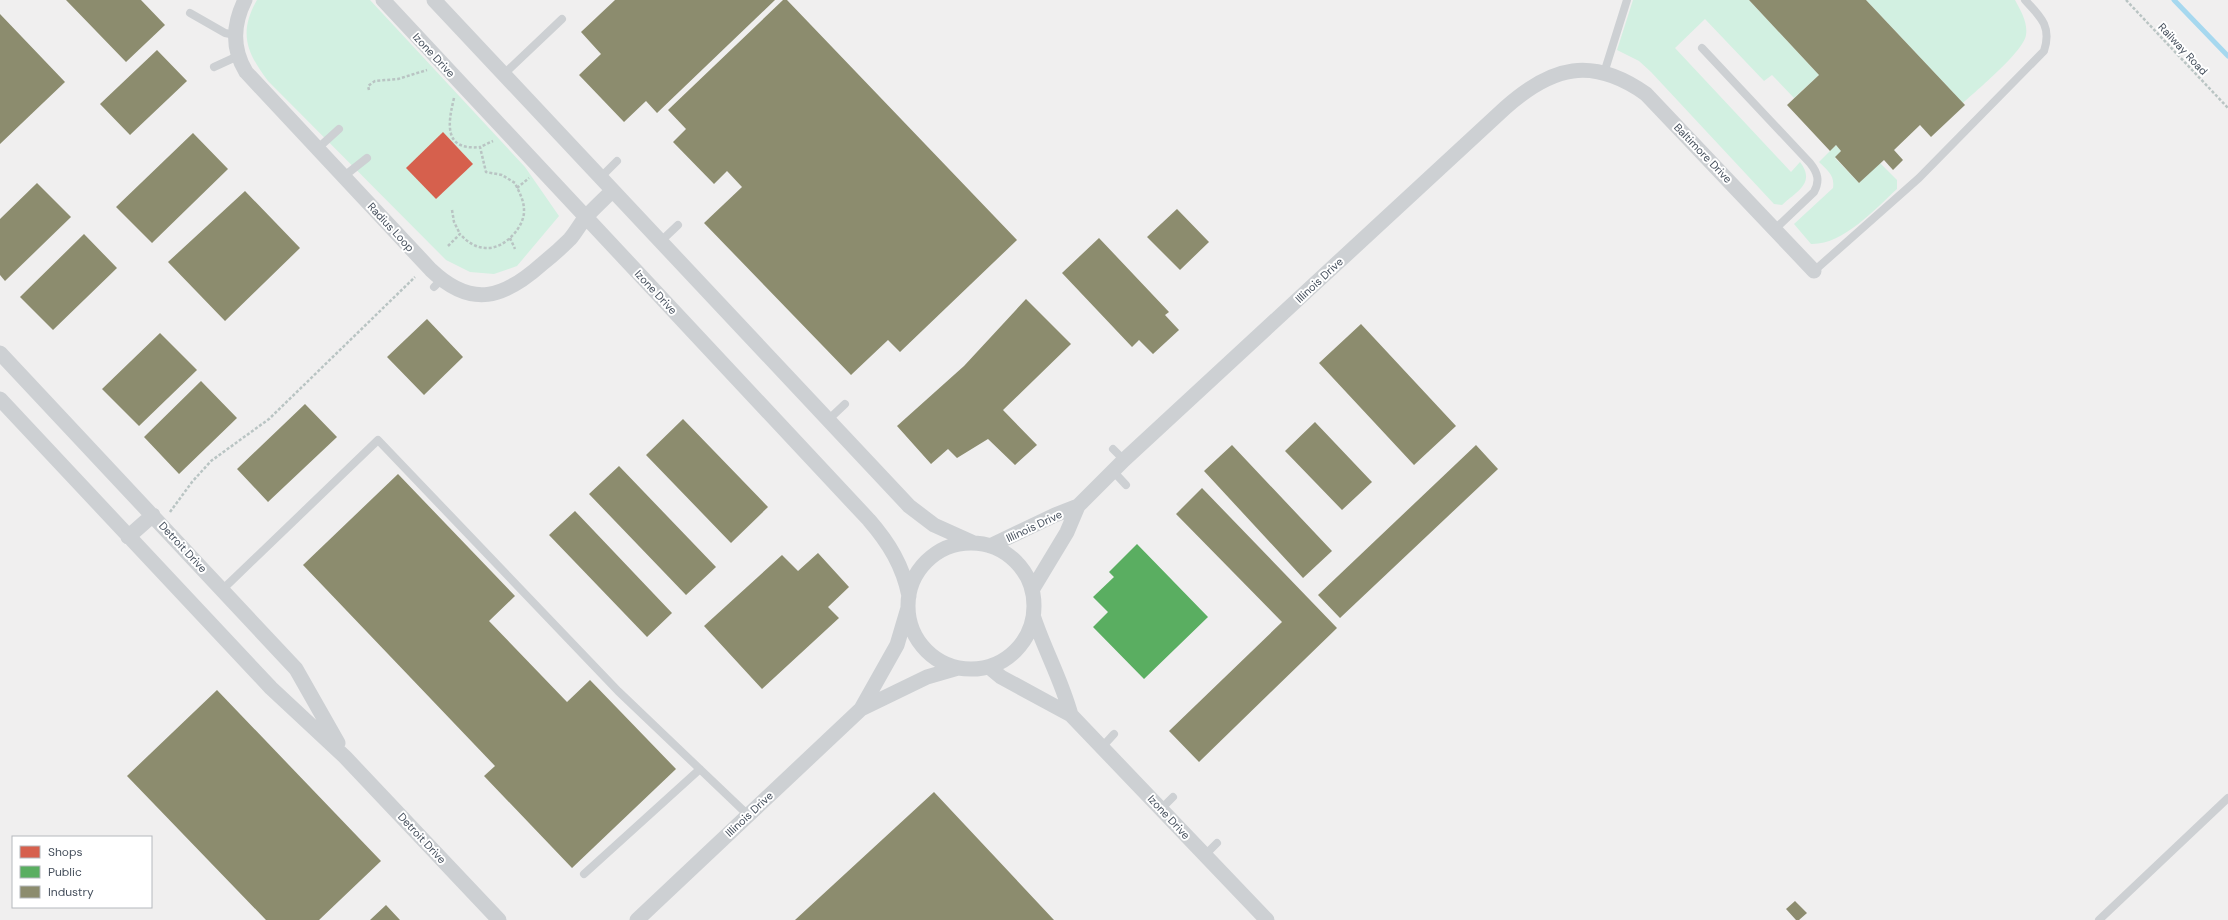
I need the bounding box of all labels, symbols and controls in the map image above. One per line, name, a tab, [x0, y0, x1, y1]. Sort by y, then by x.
street label: Railway Road	[2155, 20, 2211, 78]
street label: Izone Drive	[410, 30, 458, 80]
street label: Baltimore Drive	[1671, 120, 1735, 186]
street label: Radius Loop	[365, 199, 417, 255]
street label: Illinois Drive	[1292, 254, 1346, 306]
street label: Izone Drive	[632, 267, 680, 317]
street label: Illinois Drive	[1004, 507, 1064, 545]
street label: Detroit Drive	[156, 519, 210, 575]
street label: Illinois Drive	[722, 788, 776, 840]
street label: Izone Drive	[1145, 792, 1193, 842]
street label: Detroit Drive	[395, 810, 449, 866]
legend	[12, 836, 152, 908]
text: Shops	[48, 844, 83, 860]
text: Public	[48, 864, 82, 880]
text: Industry	[48, 884, 94, 900]

